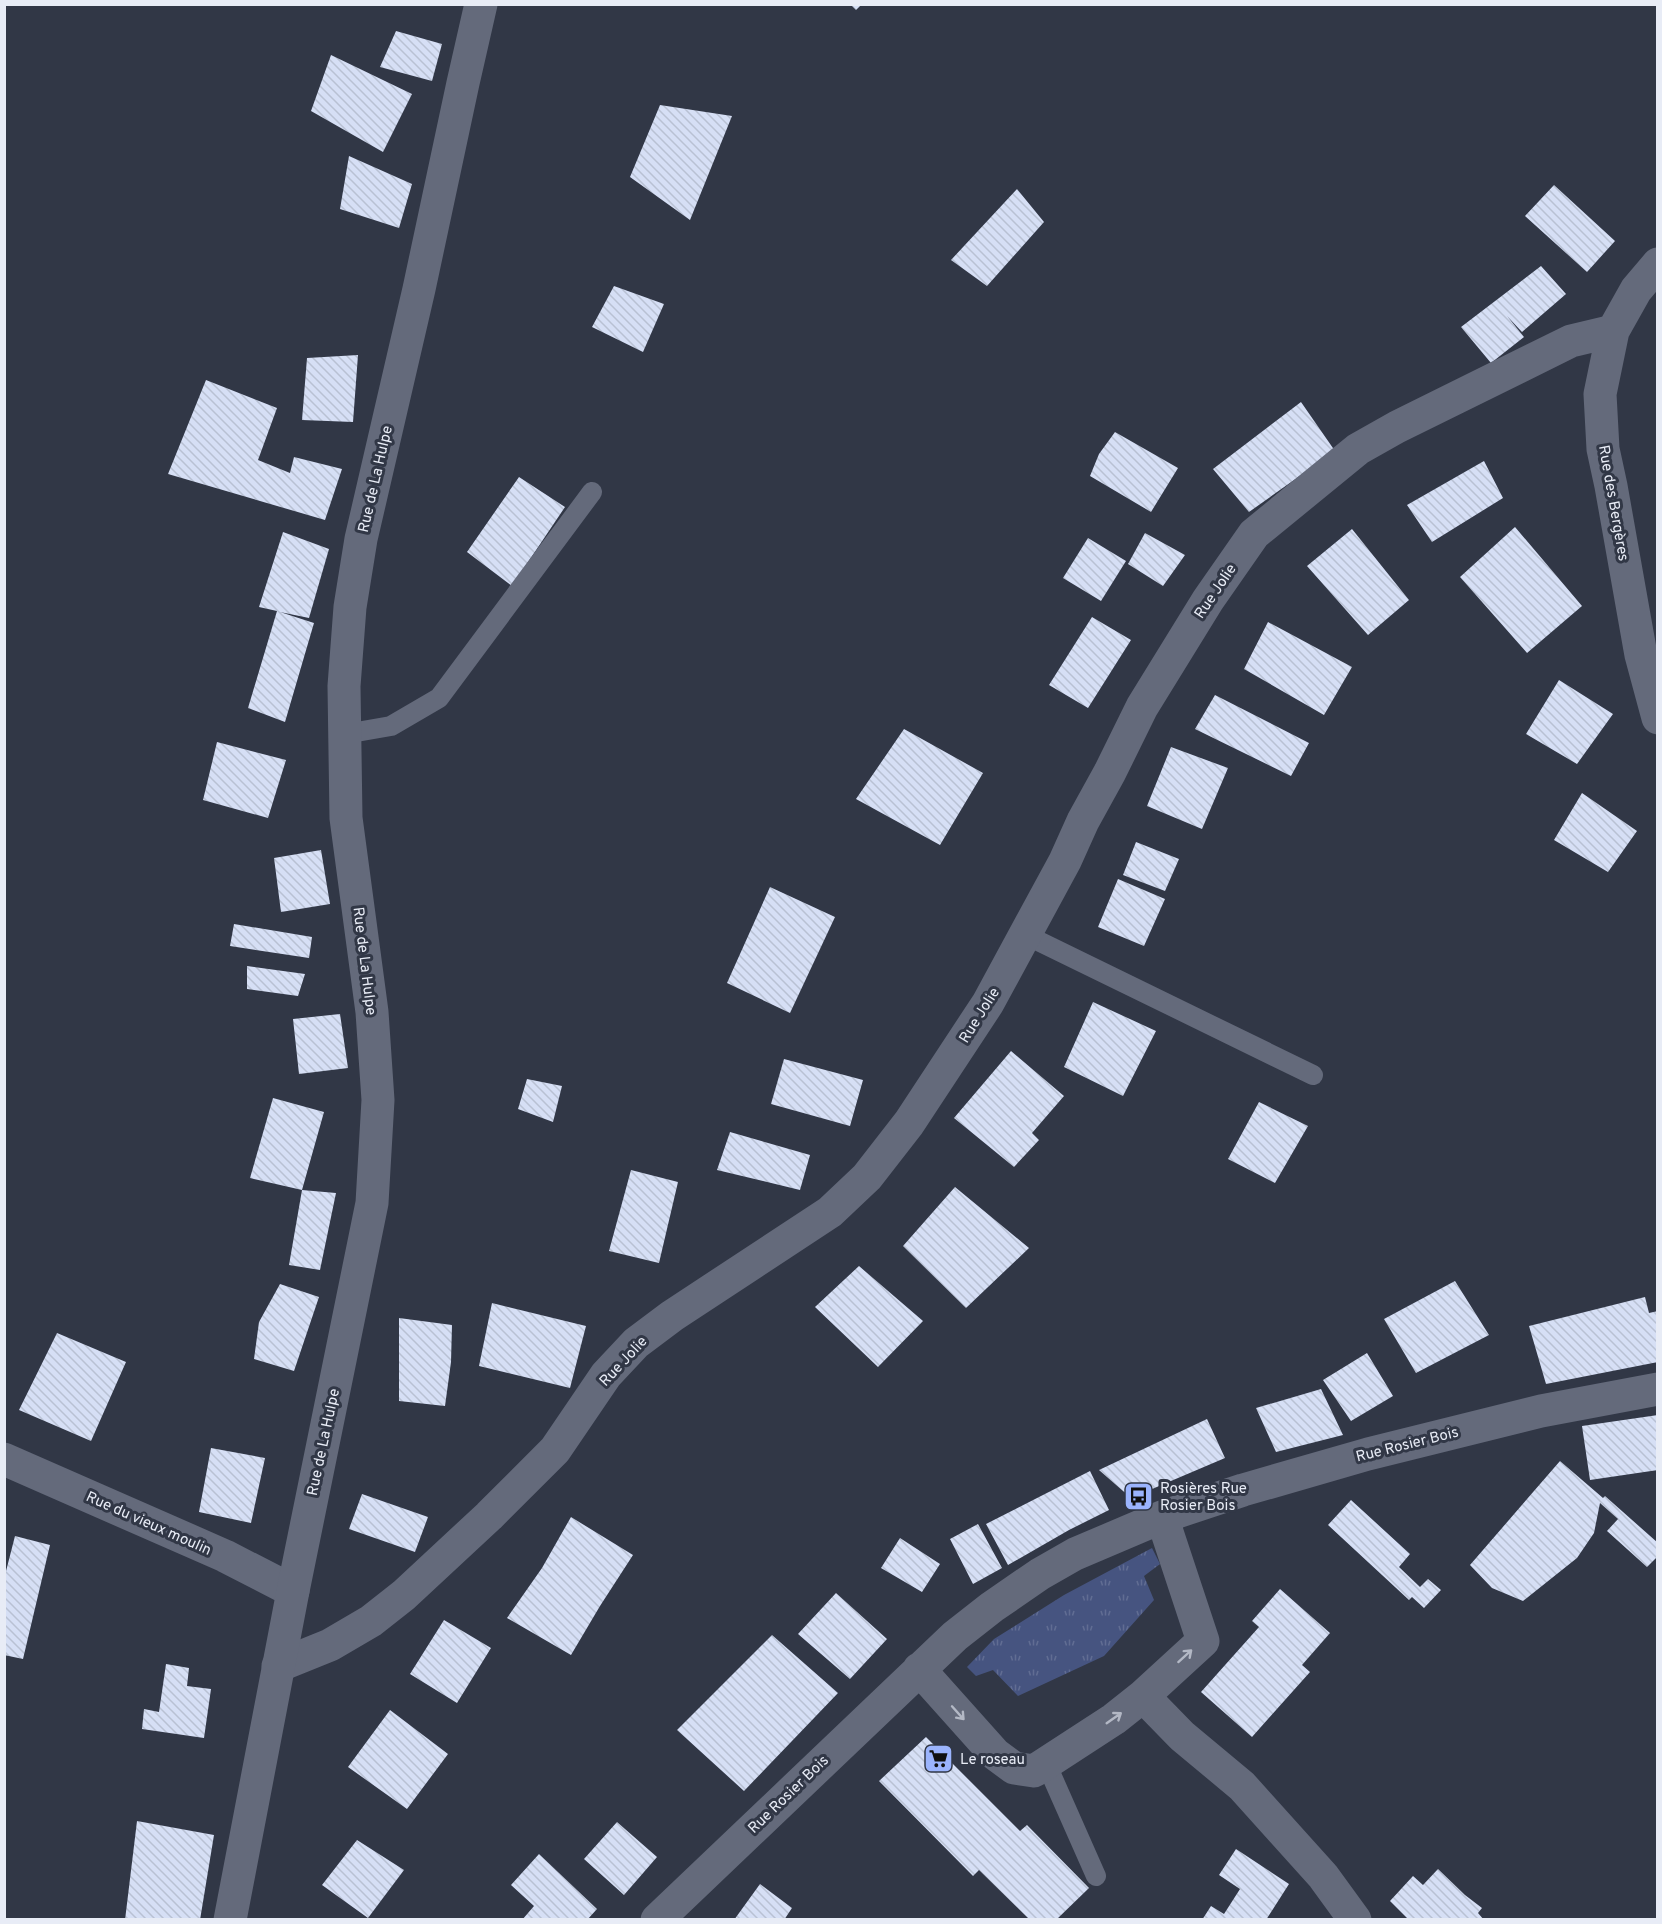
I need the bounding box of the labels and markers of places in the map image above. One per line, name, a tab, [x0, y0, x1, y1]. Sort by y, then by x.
place label: Rosières Rue Rosier Bois	[1160, 1480, 1247, 1516]
bus stop icon: Rosières Rue Rosier Bois	[1123, 1481, 1155, 1513]
supermarket icon: Le roseau	[923, 1743, 955, 1775]
place label: Le roseau	[960, 1751, 1025, 1770]

